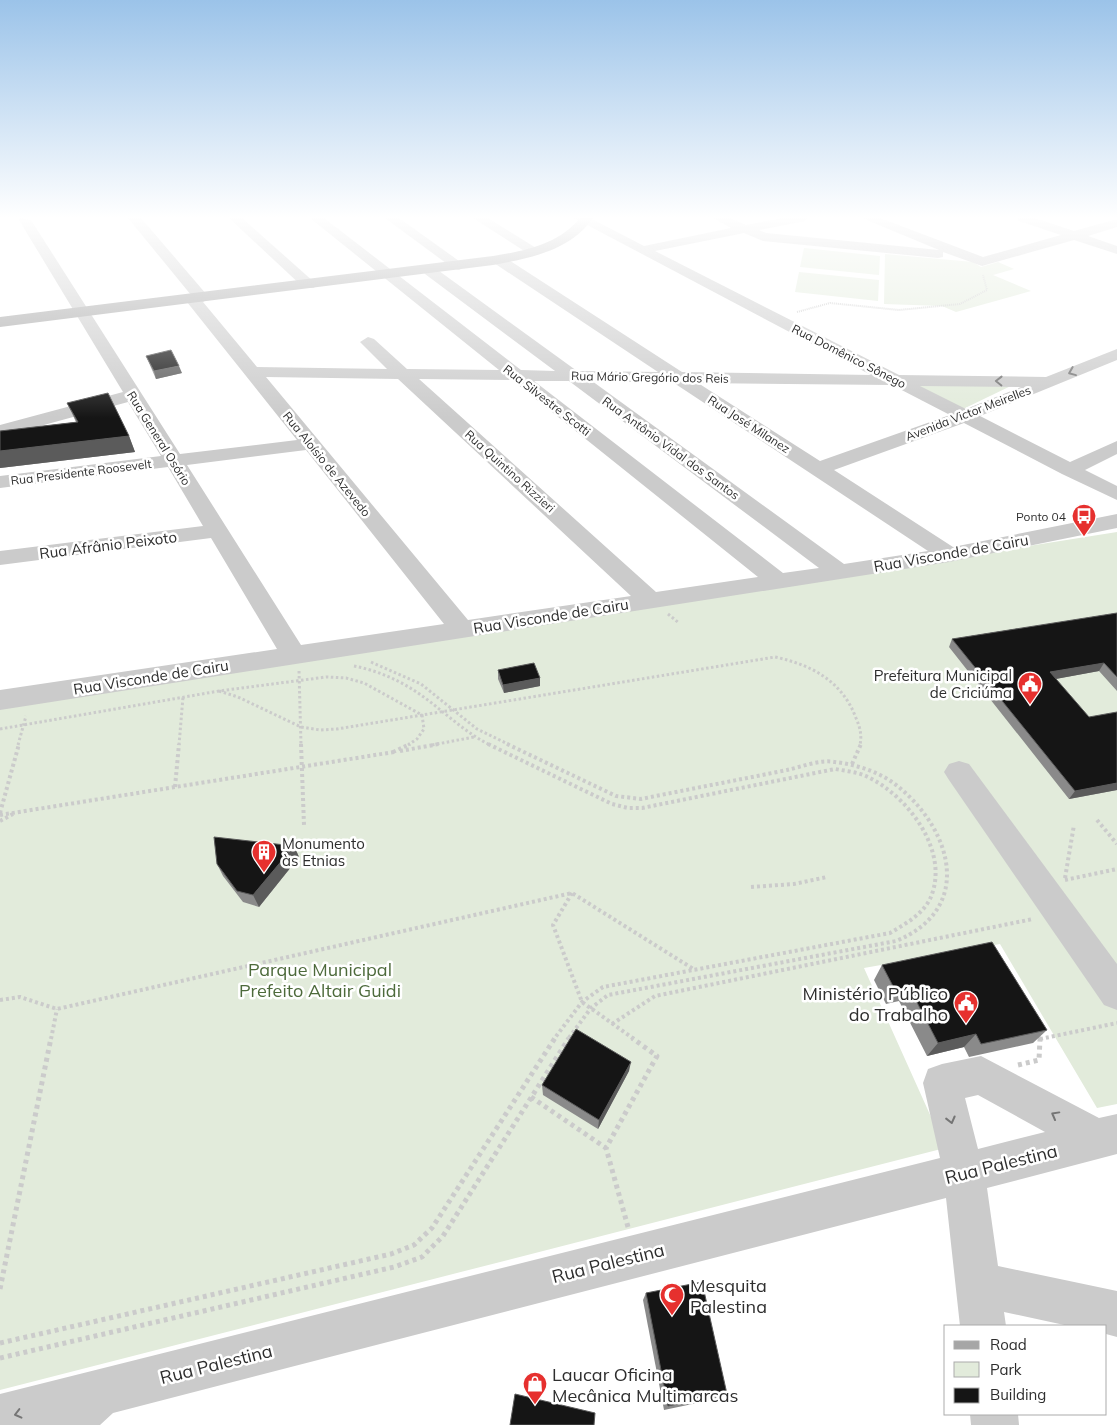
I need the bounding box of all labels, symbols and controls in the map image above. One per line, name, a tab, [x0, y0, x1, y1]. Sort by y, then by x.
street label: Rua Domênico Sônego	[789, 321, 909, 391]
street label: Rua Silvestre Scotti	[500, 361, 594, 439]
one-way arrow	[1068, 366, 1077, 376]
street label: Rua Mário Gregório dos Reis	[571, 368, 729, 386]
one-way arrow	[995, 376, 1003, 386]
street label: Avenida Victor Meirelles	[903, 382, 1033, 444]
street label: Rua General Osório	[124, 388, 194, 488]
street label: Rua José Milanez	[705, 392, 793, 456]
street label: Rua Antônio Vidal dos Santos	[600, 393, 742, 503]
street label: Rua Aloísio de Azevedo	[280, 408, 374, 520]
street label: Rua Quintino Rizzieri	[462, 427, 558, 515]
street label: Rua Presidente Roosevelt	[10, 456, 152, 488]
bus stop icon: Ponto 04	[1071, 503, 1097, 537]
place label: Ponto 04	[1016, 509, 1066, 524]
street label: Rua Afrânio Peixoto	[38, 527, 178, 563]
street label: Rua Visconde de Cairu	[872, 530, 1030, 576]
street label: Rua Visconde de Cairu	[472, 594, 630, 638]
street label: Rua Visconde de Cairu	[72, 655, 230, 699]
place label: Prefeitura Municipal de Criciúma	[874, 666, 1012, 702]
public building icon: Prefeitura Municipal de Criciúma	[1017, 671, 1043, 705]
place label: Monumento às Etnias	[282, 834, 365, 870]
building icon: Monumento às Etnias	[251, 839, 277, 873]
park label: Parque Municipal Prefeito Altair Guidi	[239, 958, 401, 1002]
place label: Ministério Público do Trabalho	[802, 982, 948, 1026]
public building icon: Ministério Público do Trabalho	[953, 990, 979, 1024]
one-way arrow	[1051, 1112, 1060, 1122]
one-way arrow	[945, 1116, 956, 1125]
street label: Rua Palestina	[942, 1139, 1060, 1189]
street label: Rua Palestina	[549, 1238, 667, 1288]
place label: Mesquita Palestina	[690, 1274, 767, 1318]
mosque icon: Mesquita Palestina	[659, 1282, 685, 1316]
legend	[944, 1325, 1107, 1415]
text: Road	[990, 1335, 1027, 1354]
street label: Rua Palestina	[157, 1339, 275, 1389]
text: Park	[990, 1360, 1022, 1379]
place label: Laucar Oficina Mecânica Multimarcas	[552, 1363, 738, 1407]
shop icon: Laucar Oficina Mecânica Multimarcas	[522, 1371, 548, 1405]
text: Building	[990, 1385, 1046, 1404]
one-way arrow	[13, 1408, 22, 1419]

